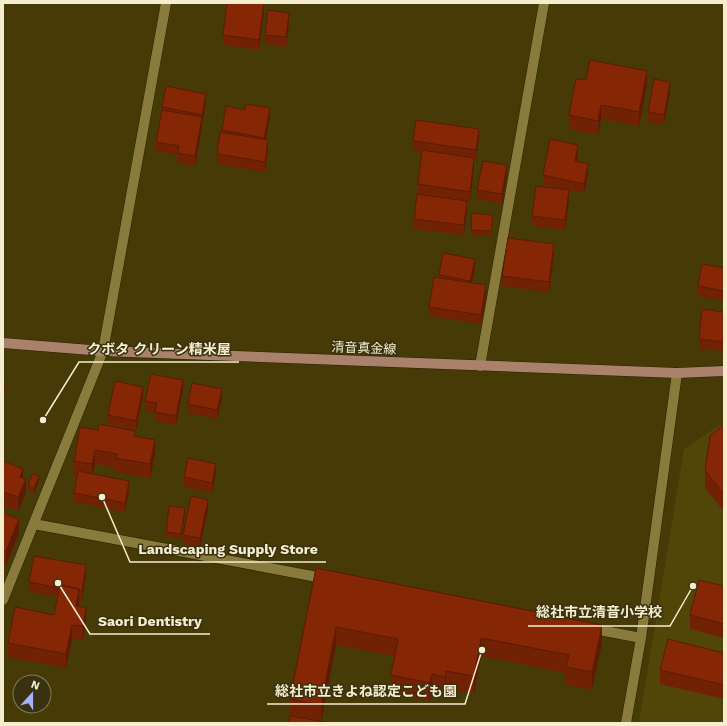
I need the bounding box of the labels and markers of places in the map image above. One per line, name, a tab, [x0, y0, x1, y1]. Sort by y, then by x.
callout: クボタ クリーン精米屋	[79, 336, 239, 362]
callout: Landscaping Supply Store	[130, 536, 326, 562]
callout: 総社市立清音小学校	[528, 600, 670, 626]
callout: Saori Dentistry	[90, 608, 210, 634]
callout: 総社市立きよね認定こども園	[267, 678, 465, 704]

